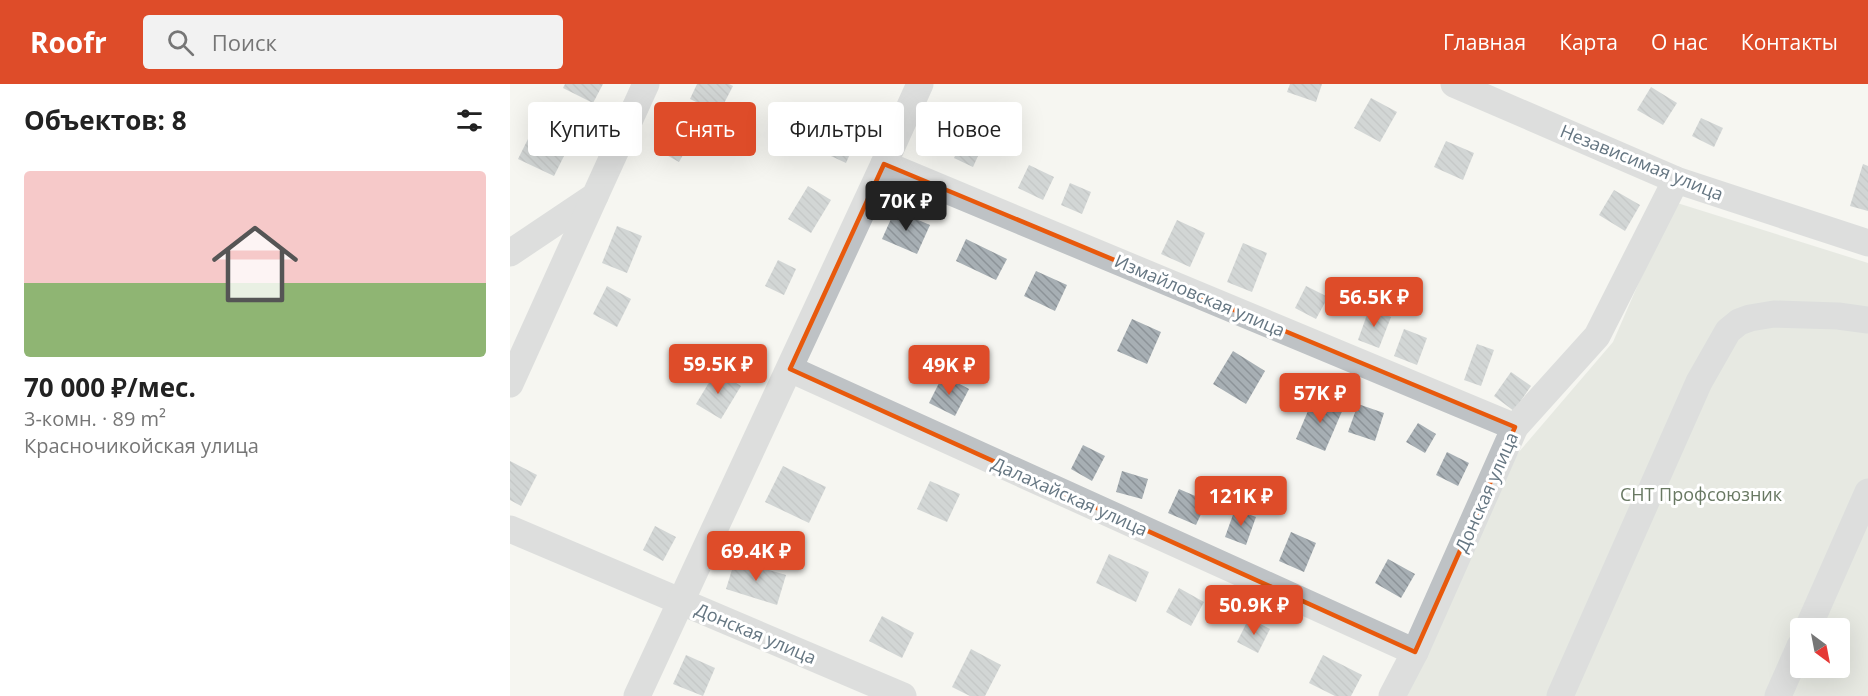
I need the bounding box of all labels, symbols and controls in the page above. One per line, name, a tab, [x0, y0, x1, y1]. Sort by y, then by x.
search box	[143, 15, 563, 69]
text: Roofr	[30, 23, 107, 61]
icon: search	[164, 26, 197, 59]
text: Поиск	[212, 27, 277, 57]
text: Главная	[1443, 28, 1526, 56]
text: Карта	[1559, 28, 1618, 56]
text: О нас	[1651, 28, 1708, 56]
text: Контакты	[1741, 28, 1838, 56]
text: Объектов: 8	[24, 102, 187, 138]
chip: Купить	[528, 102, 642, 156]
chip: Снять	[654, 102, 756, 156]
chip: Фильтры	[768, 102, 904, 156]
chip: Новое	[916, 102, 1022, 156]
icon: filters	[453, 104, 486, 137]
street label: Независимая улица	[1557, 118, 1727, 206]
pin: 70K ₽	[864, 181, 948, 232]
text: 70K ₽	[880, 187, 933, 214]
icon: home	[201, 210, 309, 318]
street label: Измайловская улица	[1111, 248, 1289, 342]
pin: 56.5K ₽	[1319, 277, 1429, 328]
text: 56.5K ₽	[1339, 283, 1409, 310]
pin: 59.5K ₽	[663, 344, 773, 395]
pin: 49K ₽	[907, 345, 991, 396]
text: 59.5K ₽	[683, 350, 753, 377]
text: 49K ₽	[923, 351, 976, 378]
text: 70 000 ₽/мес.	[24, 369, 196, 405]
pin: 57K ₽	[1278, 373, 1362, 424]
text: 57K ₽	[1294, 379, 1347, 406]
text: 3-комн. · 89 m²	[24, 405, 166, 432]
street label: Донская улица	[1449, 428, 1523, 556]
text: Красночикойская улица	[24, 432, 259, 459]
street label: Далахайская улица	[988, 451, 1152, 541]
pin: 121K ₽	[1192, 476, 1290, 527]
text: 121K ₽	[1209, 482, 1273, 509]
park label: СНТ Профсоюзник	[1620, 482, 1783, 506]
pin: 69.4K ₽	[701, 531, 811, 582]
text: 69.4K ₽	[721, 537, 791, 564]
pin: 50.9K ₽	[1199, 585, 1309, 636]
text: 50.9K ₽	[1219, 591, 1289, 618]
street label: Донская улица	[692, 597, 820, 669]
north arrow	[1790, 618, 1850, 678]
map controls	[1790, 618, 1850, 678]

